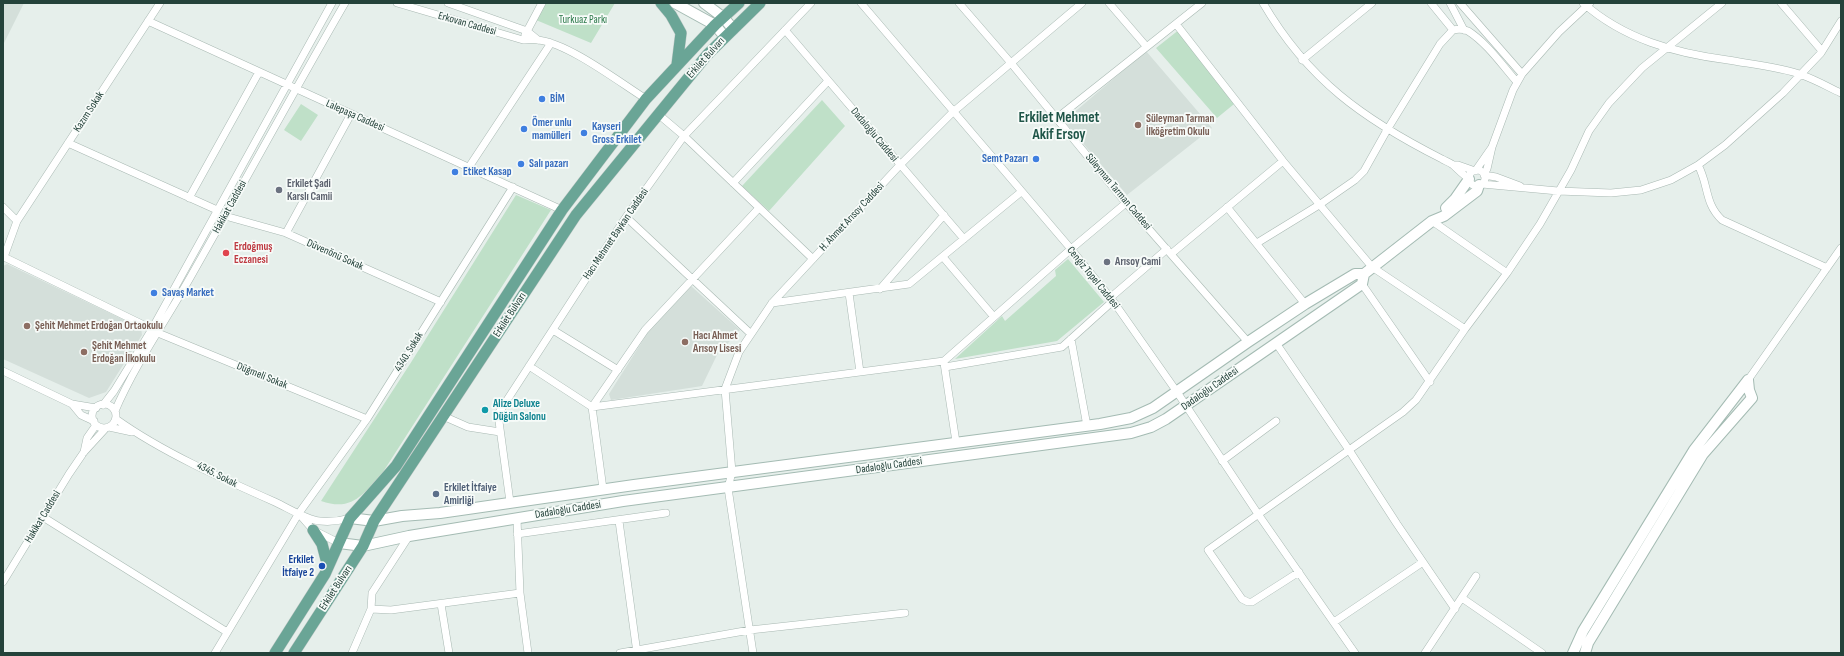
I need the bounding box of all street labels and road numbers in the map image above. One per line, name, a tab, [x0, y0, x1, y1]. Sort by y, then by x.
street label: Erkovan Caddesi	[436, 9, 498, 39]
street label: Erkilet Bulvarı	[684, 35, 728, 81]
street label: Kazım Sokak	[71, 89, 107, 135]
street label: Lalepaşa Caddesi	[324, 97, 386, 135]
street label: Dadaloğlu Caddesi	[847, 105, 901, 165]
street label: Süleyman Tarman Caddesi	[1082, 151, 1154, 233]
street label: Hakikat Caddesi	[210, 178, 250, 236]
street label: H. Ahmet Arısoy Caddesi	[817, 180, 887, 254]
street label: Hacı Mehmet Baykan Caddesi	[581, 186, 651, 282]
street label: Düvenönü Sokak	[305, 237, 365, 273]
street label: Cengiz Topel Caddesi	[1064, 244, 1122, 312]
street label: Erkilet Bulvarı	[491, 290, 529, 340]
street label: 4340. Sokak	[392, 330, 426, 374]
street label: Düğmeli Sokak	[235, 360, 289, 392]
street label: Dadaloğlu Caddesi	[1179, 364, 1241, 414]
street label: Dadaloğlu Caddesi	[855, 455, 923, 477]
street label: 4345. Sokak	[194, 459, 240, 491]
street label: Hakikat Caddesi	[22, 488, 64, 546]
street label: Dadaloğlu Caddesi	[534, 498, 602, 522]
street label: Erkilet Bulvarı	[317, 563, 355, 613]

